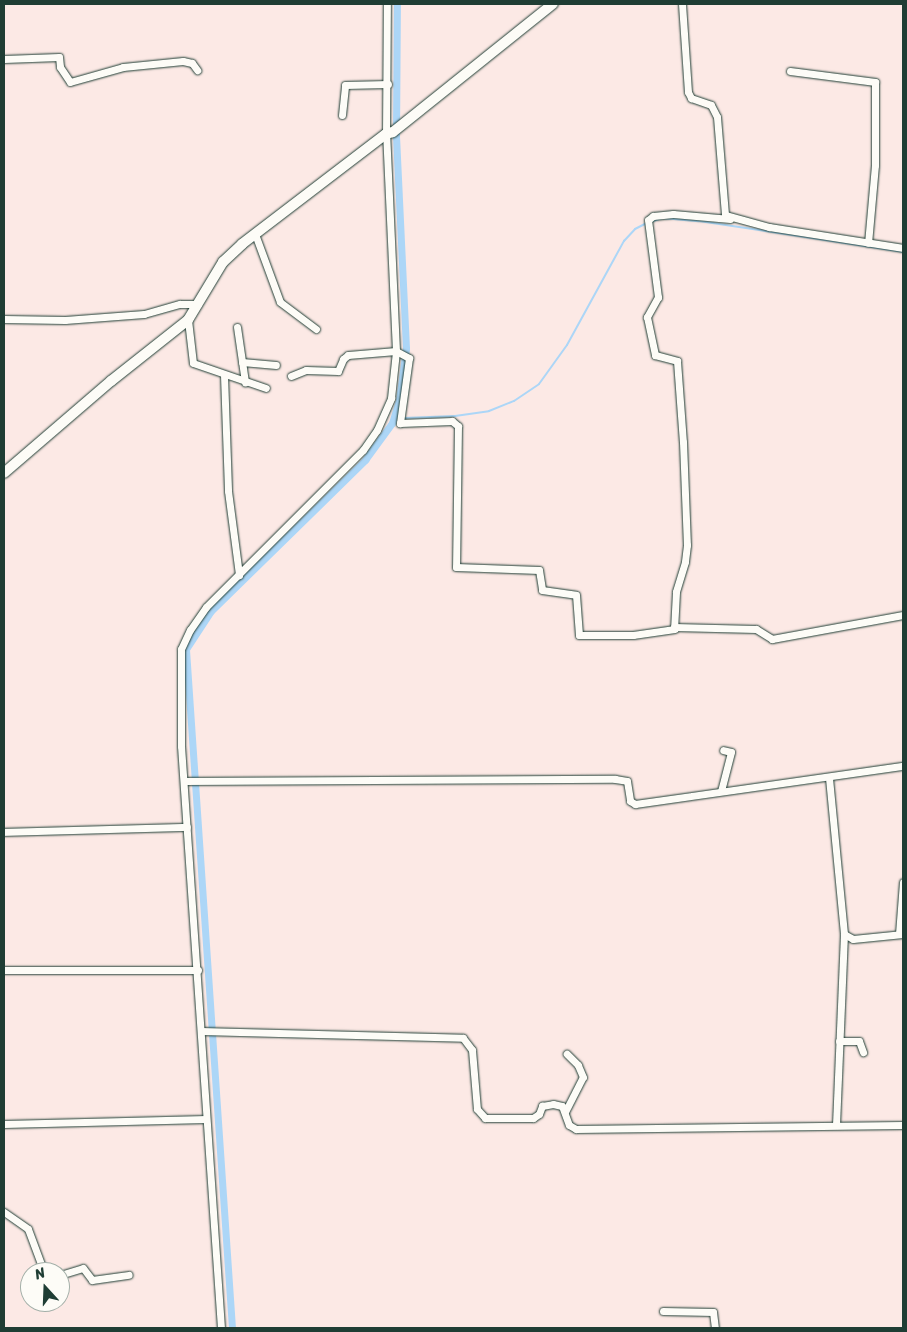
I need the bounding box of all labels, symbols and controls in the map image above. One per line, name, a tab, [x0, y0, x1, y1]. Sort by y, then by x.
text: N	[31, 1260, 49, 1287]
north arrow	[20, 1262, 70, 1312]

